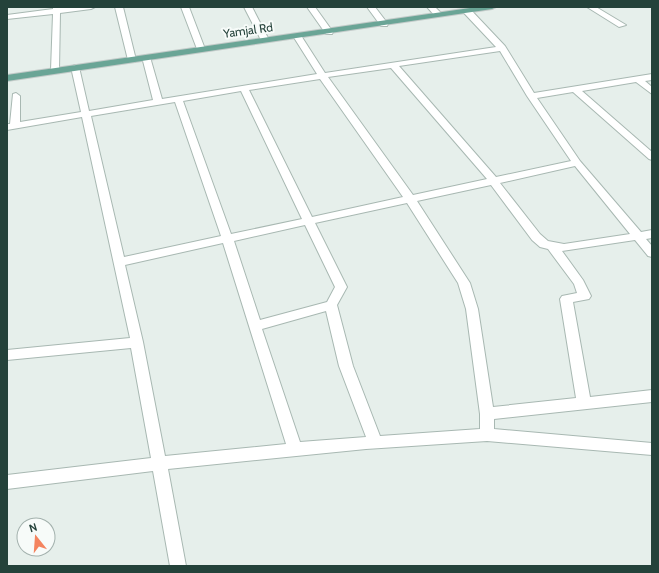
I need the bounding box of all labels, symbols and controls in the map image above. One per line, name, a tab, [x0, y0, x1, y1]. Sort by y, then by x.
street label: Yamjal Rd	[221, 19, 274, 41]
north arrow	[16, 517, 56, 557]
text: N	[27, 520, 39, 535]

